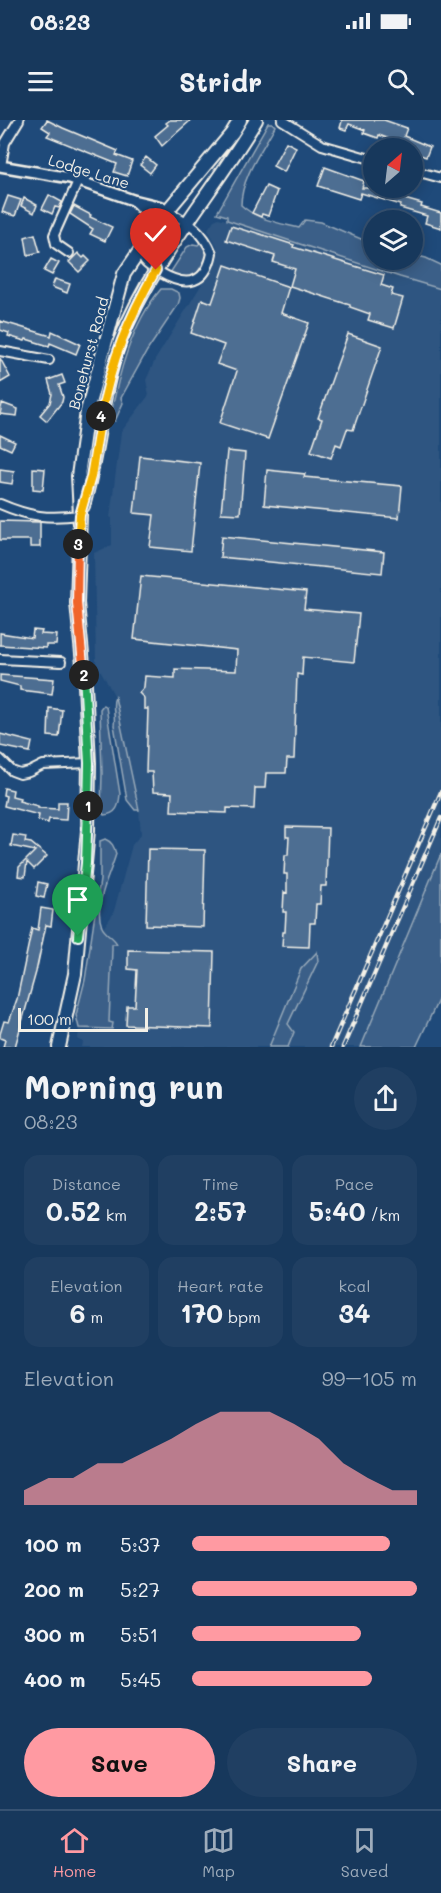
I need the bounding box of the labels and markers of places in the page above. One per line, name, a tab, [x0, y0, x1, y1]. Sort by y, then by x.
pin	[130, 208, 181, 270]
pin: 4	[86, 401, 116, 431]
pin: 3	[63, 529, 93, 559]
pin: 2	[69, 660, 99, 690]
pin: 1	[73, 791, 103, 821]
pin	[52, 874, 103, 936]

